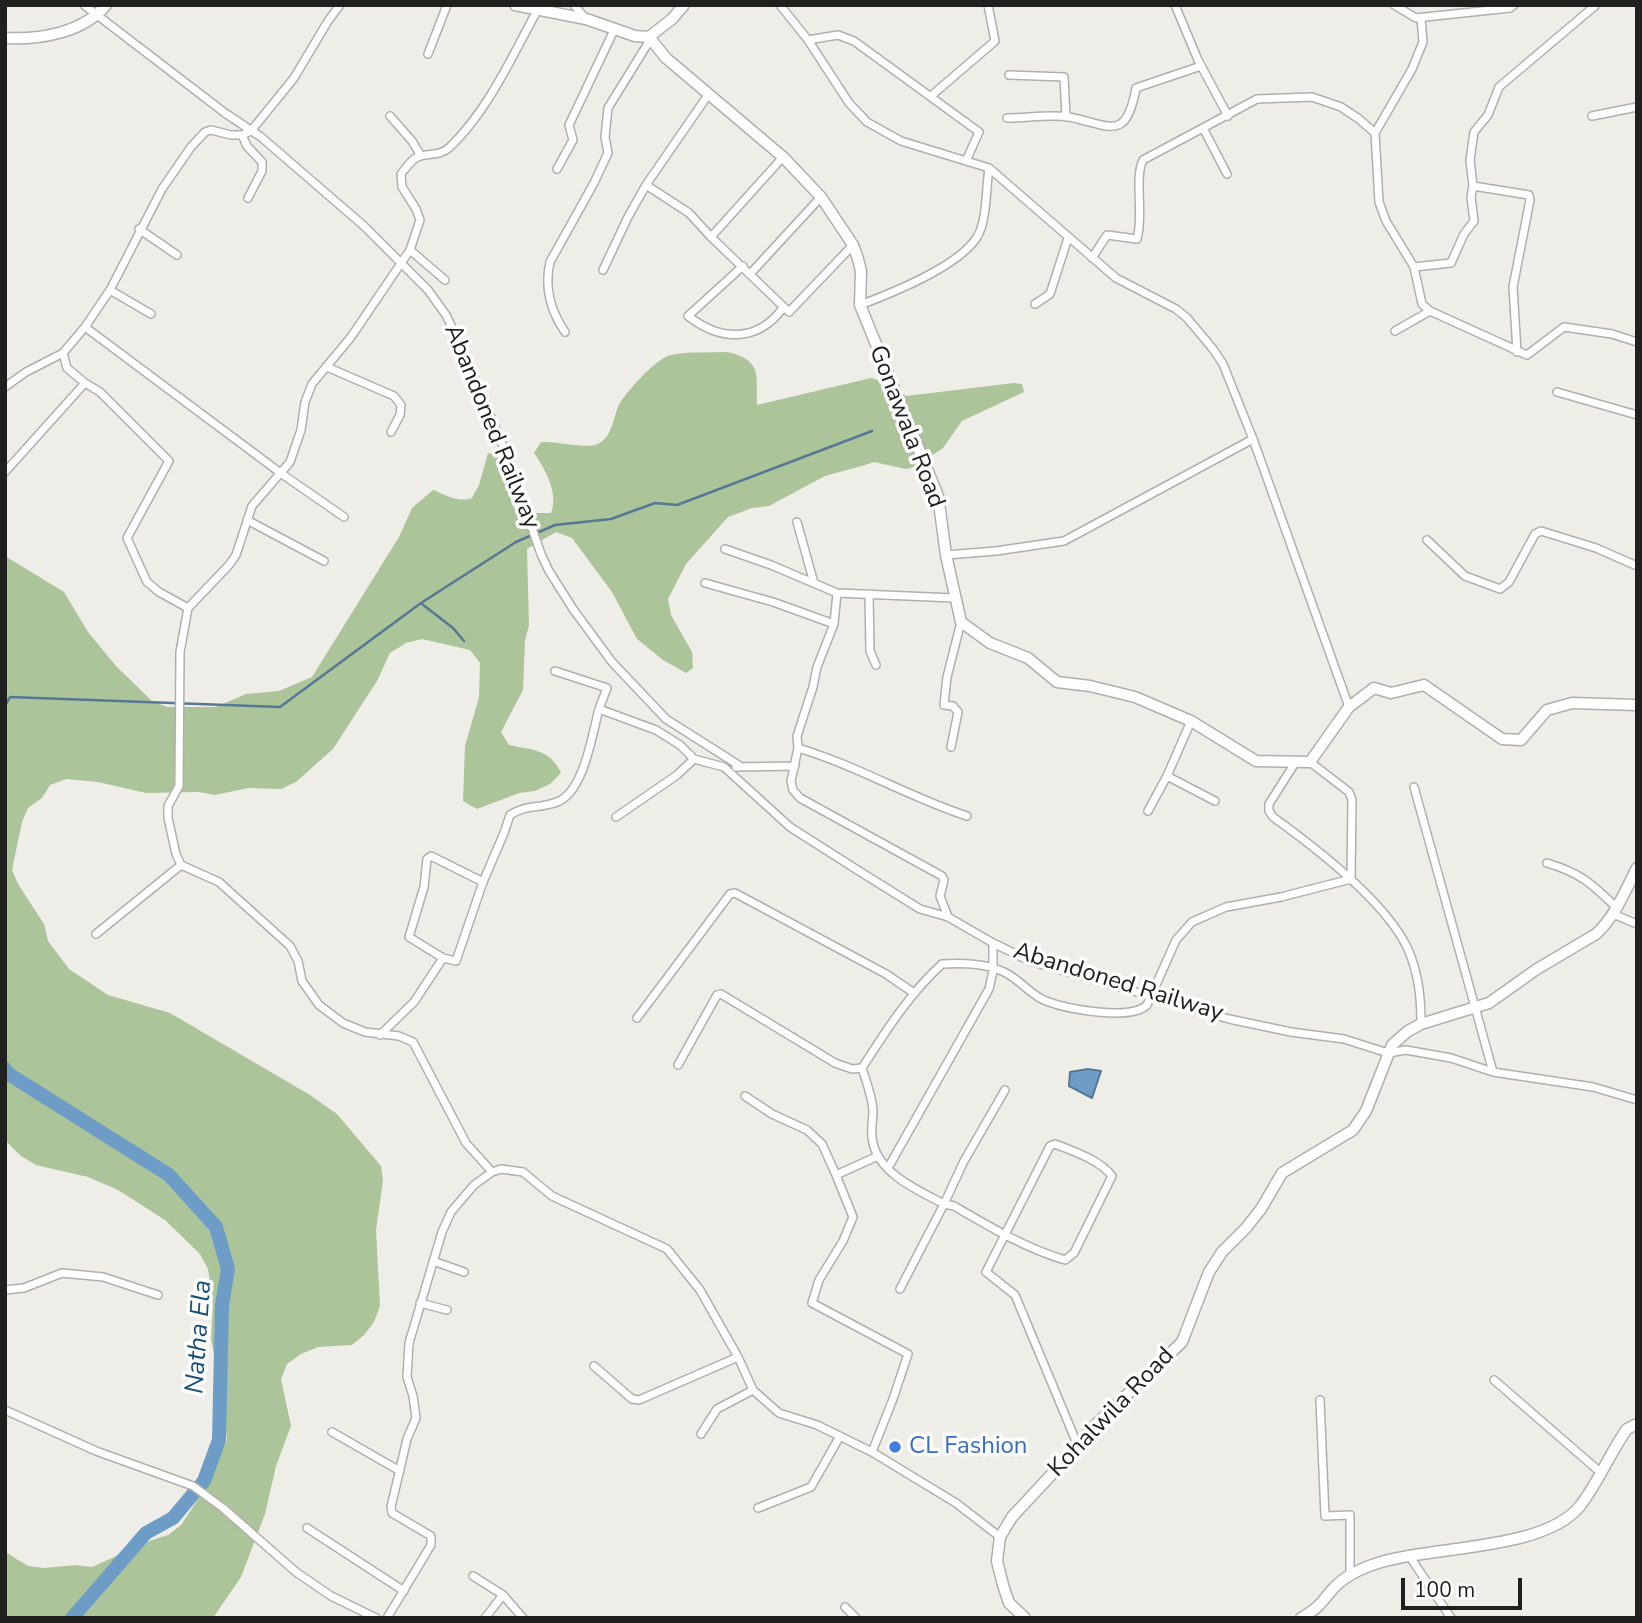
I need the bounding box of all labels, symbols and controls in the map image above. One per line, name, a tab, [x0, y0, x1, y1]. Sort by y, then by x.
street label: Abandoned Railway	[437, 321, 545, 533]
street label: Gonawala Road	[862, 342, 950, 512]
street label: Abandoned Railway	[1010, 937, 1226, 1029]
water label: Natha Ela	[180, 1279, 220, 1395]
street label: Kohalwila Road	[1043, 1342, 1181, 1484]
place label: CL Fashion	[909, 1433, 1027, 1461]
marker: CL Fashion	[887, 1439, 903, 1455]
scale bar	[1404, 1564, 1525, 1608]
text: 100 m	[1414, 1576, 1475, 1604]

